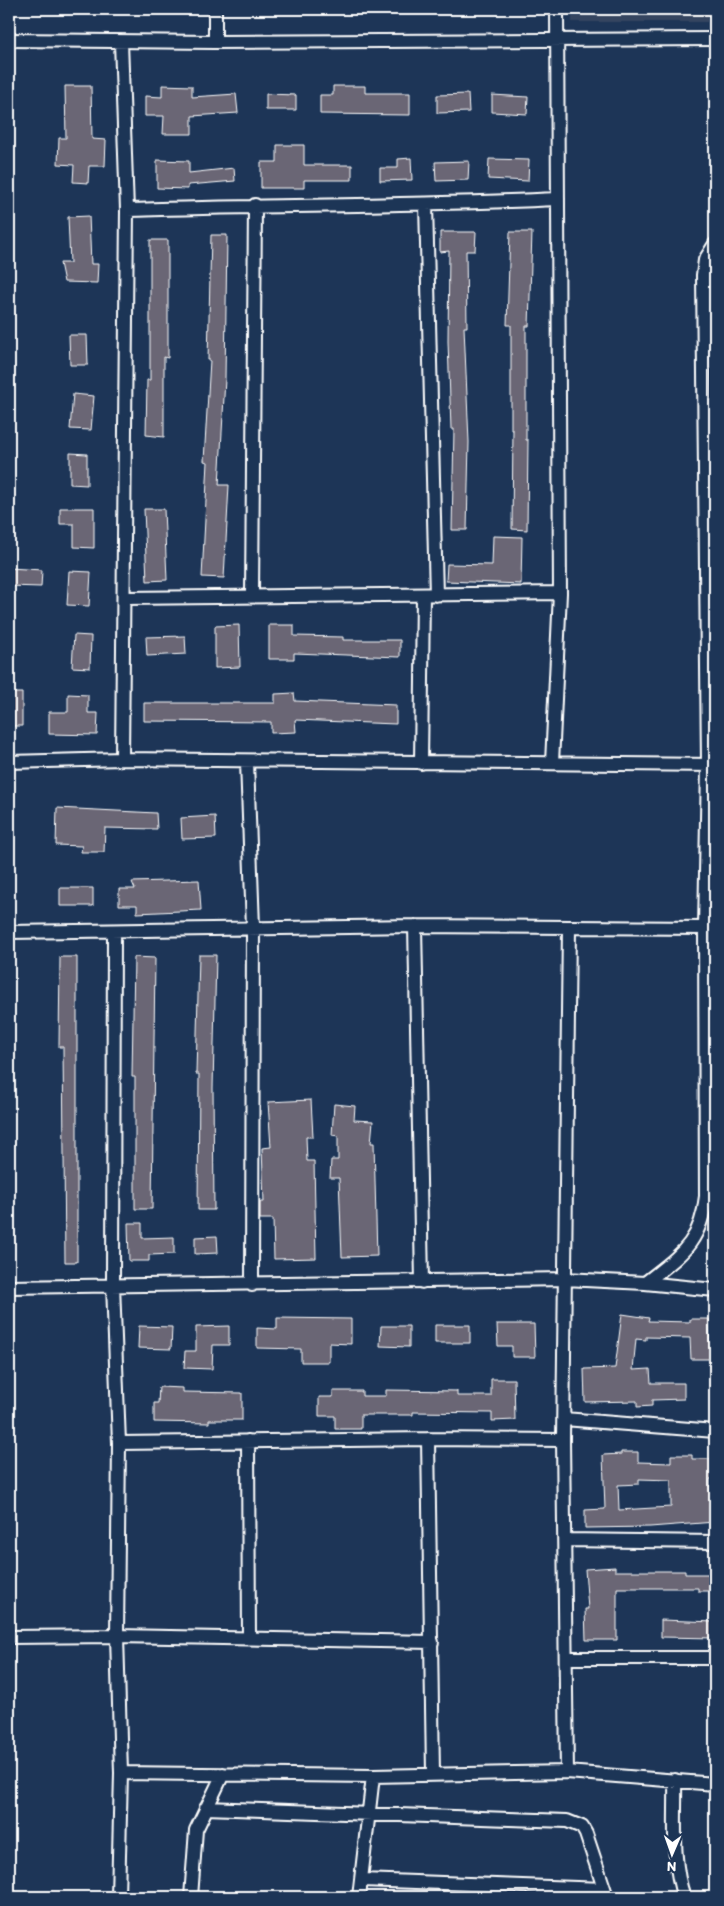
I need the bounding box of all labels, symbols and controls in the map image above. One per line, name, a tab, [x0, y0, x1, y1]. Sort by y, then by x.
north arrow	[646, 1828, 696, 1878]
text: N	[667, 1858, 677, 1875]

